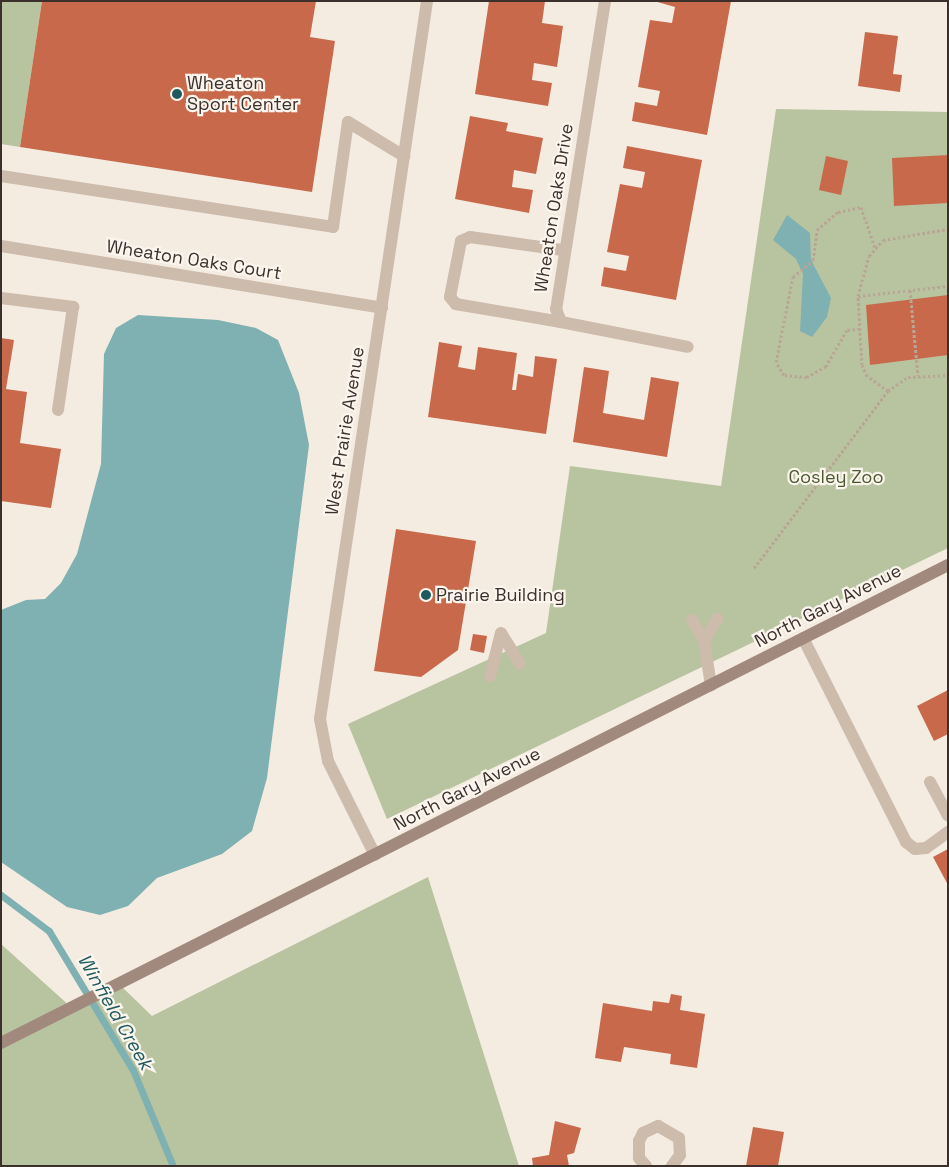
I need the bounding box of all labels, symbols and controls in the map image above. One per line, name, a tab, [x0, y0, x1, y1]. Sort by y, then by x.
place label: Wheaton Sport Center	[187, 73, 299, 116]
marker: Wheaton Sport Center	[171, 88, 183, 100]
street label: Wheaton Oaks Drive	[530, 122, 578, 294]
street label: Wheaton Oaks Court	[105, 236, 283, 284]
street label: West Prairie Avenue	[321, 345, 369, 517]
park label: Cosley Zoo	[788, 466, 884, 488]
street label: North Gary Avenue	[751, 560, 905, 652]
place label: Prairie Building	[436, 584, 565, 606]
marker: Prairie Building	[420, 589, 432, 601]
street label: North Gary Avenue	[390, 743, 544, 835]
water label: Winfield Creek	[73, 950, 157, 1074]

